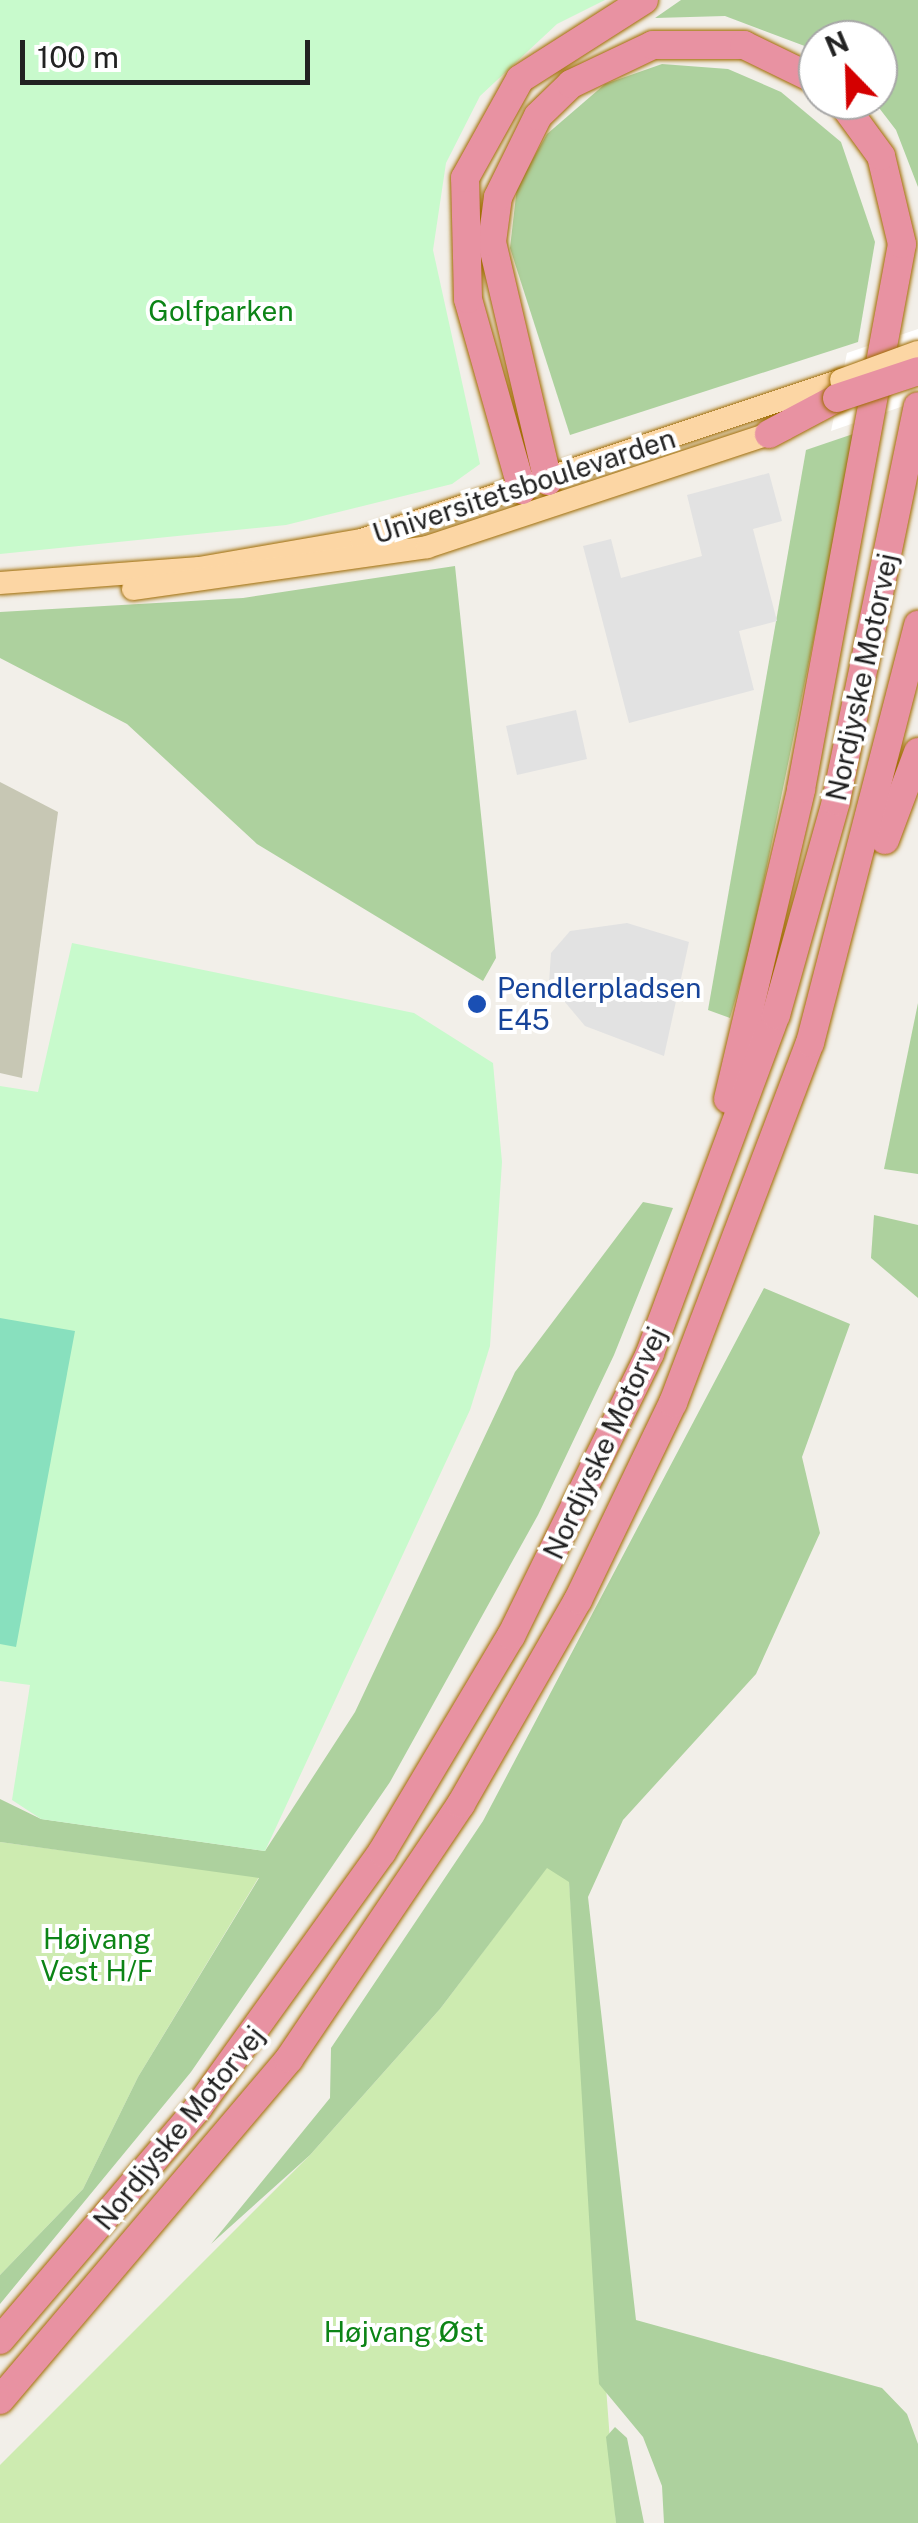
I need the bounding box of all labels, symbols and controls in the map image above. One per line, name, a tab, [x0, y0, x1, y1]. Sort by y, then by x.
scale bar	[25, 20, 315, 82]
north arrow	[798, 20, 898, 120]
text: N	[820, 24, 853, 63]
text: 100 m	[37, 39, 119, 75]
park label: Golfparken	[148, 294, 294, 328]
street label: Universitetsboulevarden	[368, 421, 680, 551]
street label: Nordjyske Motorvej	[819, 550, 905, 804]
place label: Pendlerpladsen E45	[497, 971, 701, 1037]
marker: Pendlerpladsen E45	[466, 993, 488, 1015]
street label: Nordjyske Motorvej	[536, 1321, 674, 1565]
park label: Højvang Vest H/F	[41, 1922, 153, 1988]
street label: Nordjyske Motorvej	[86, 2019, 272, 2237]
park label: Højvang Øst	[324, 2315, 484, 2349]

